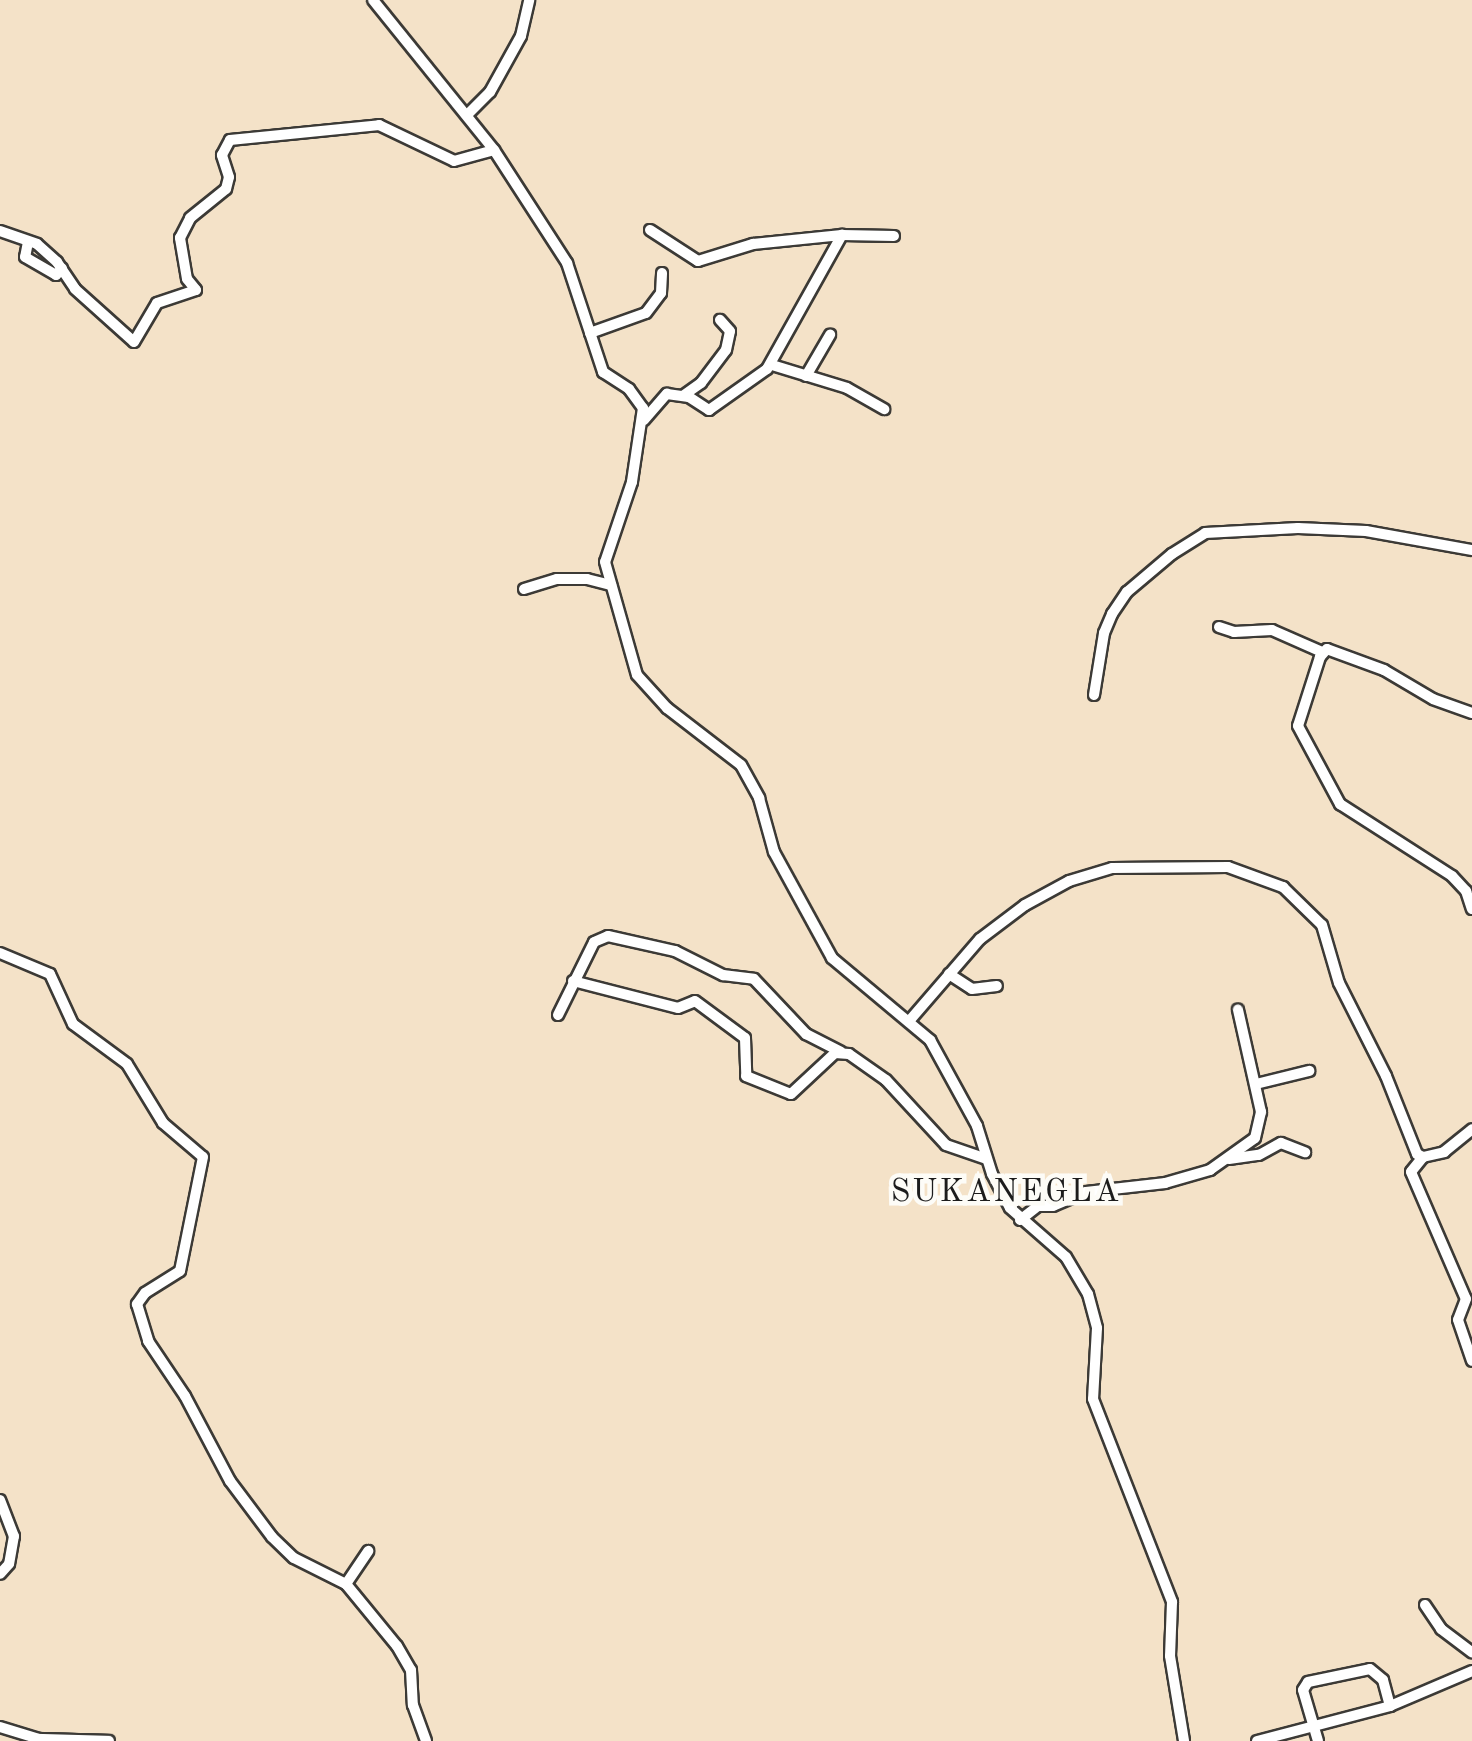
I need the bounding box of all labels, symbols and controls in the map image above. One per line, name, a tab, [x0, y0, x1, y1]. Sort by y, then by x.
district label: SUKANEGLA	[891, 1174, 1121, 1212]

